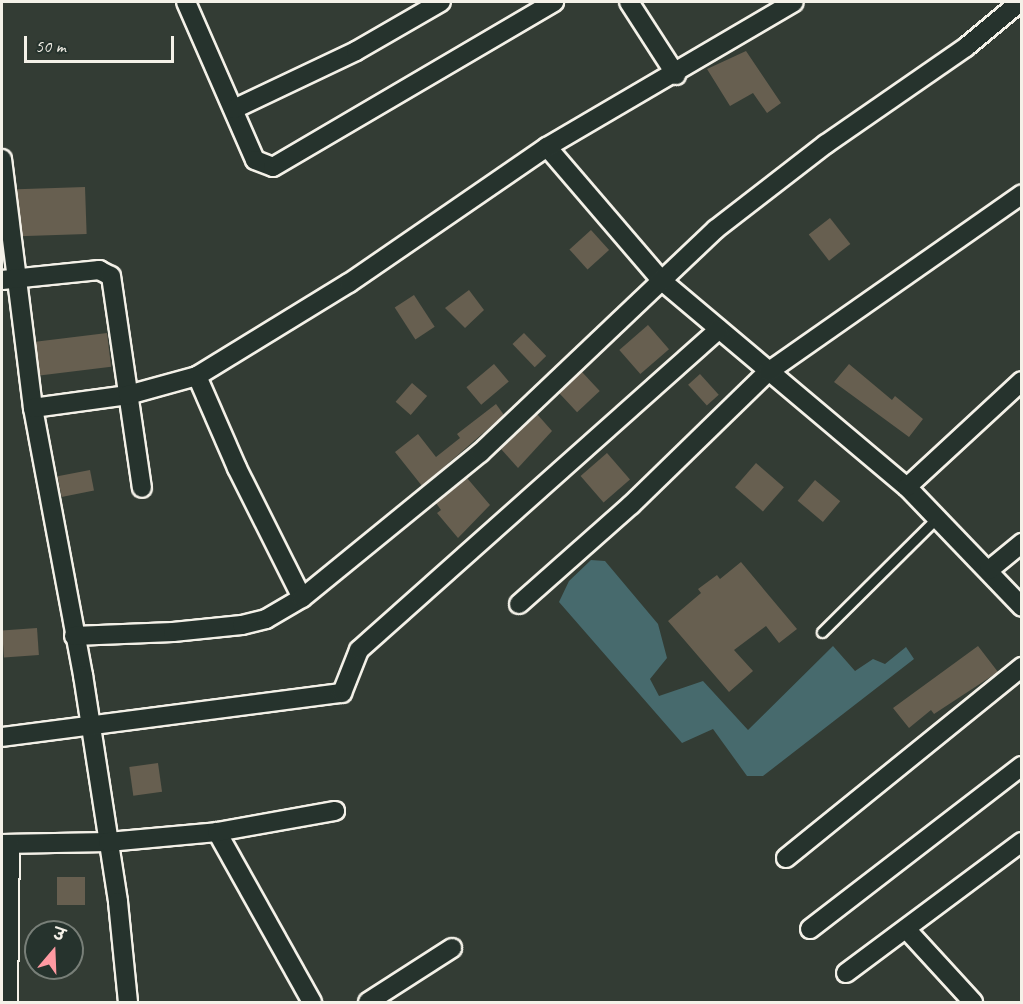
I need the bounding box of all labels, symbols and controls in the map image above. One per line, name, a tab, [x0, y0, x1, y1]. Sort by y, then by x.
scale bar	[27, 24, 177, 62]
text: 50 m	[35, 35, 66, 57]
north arrow	[24, 920, 84, 980]
text: उ	[51, 924, 68, 946]

